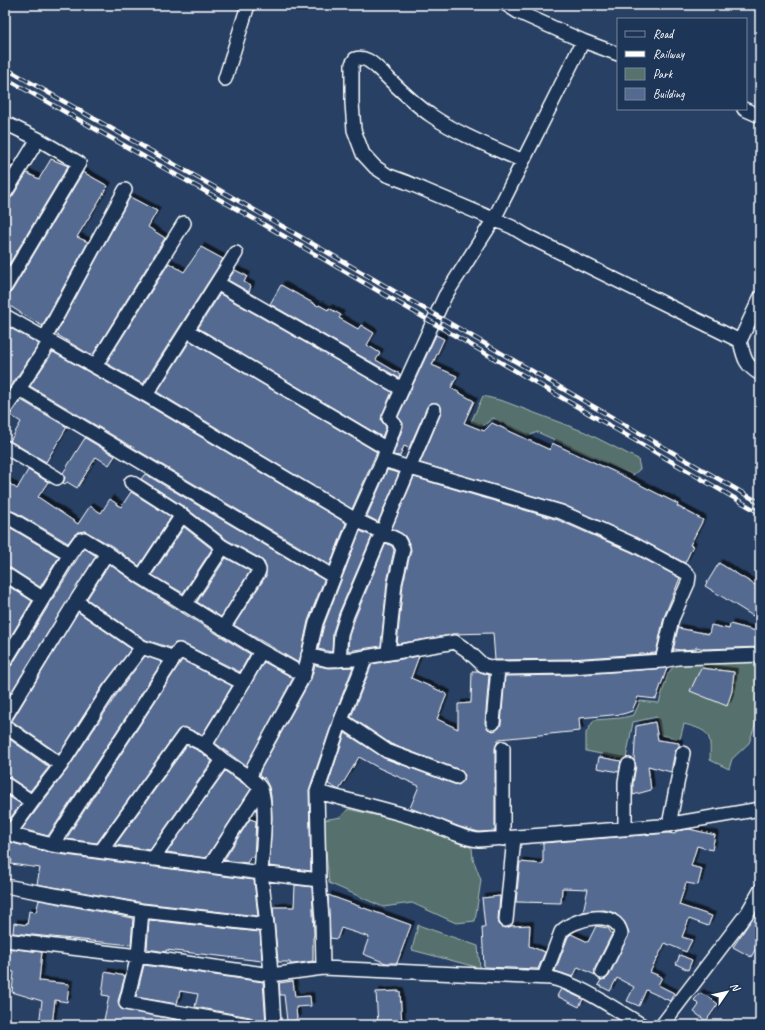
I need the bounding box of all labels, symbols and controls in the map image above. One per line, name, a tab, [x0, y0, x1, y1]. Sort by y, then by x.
legend	[617, 18, 747, 110]
text: Road	[653, 26, 675, 42]
text: Railway	[653, 46, 685, 62]
text: Park	[653, 66, 674, 82]
text: Building	[653, 86, 685, 102]
north arrow	[707, 972, 747, 1012]
text: N	[728, 980, 744, 995]

